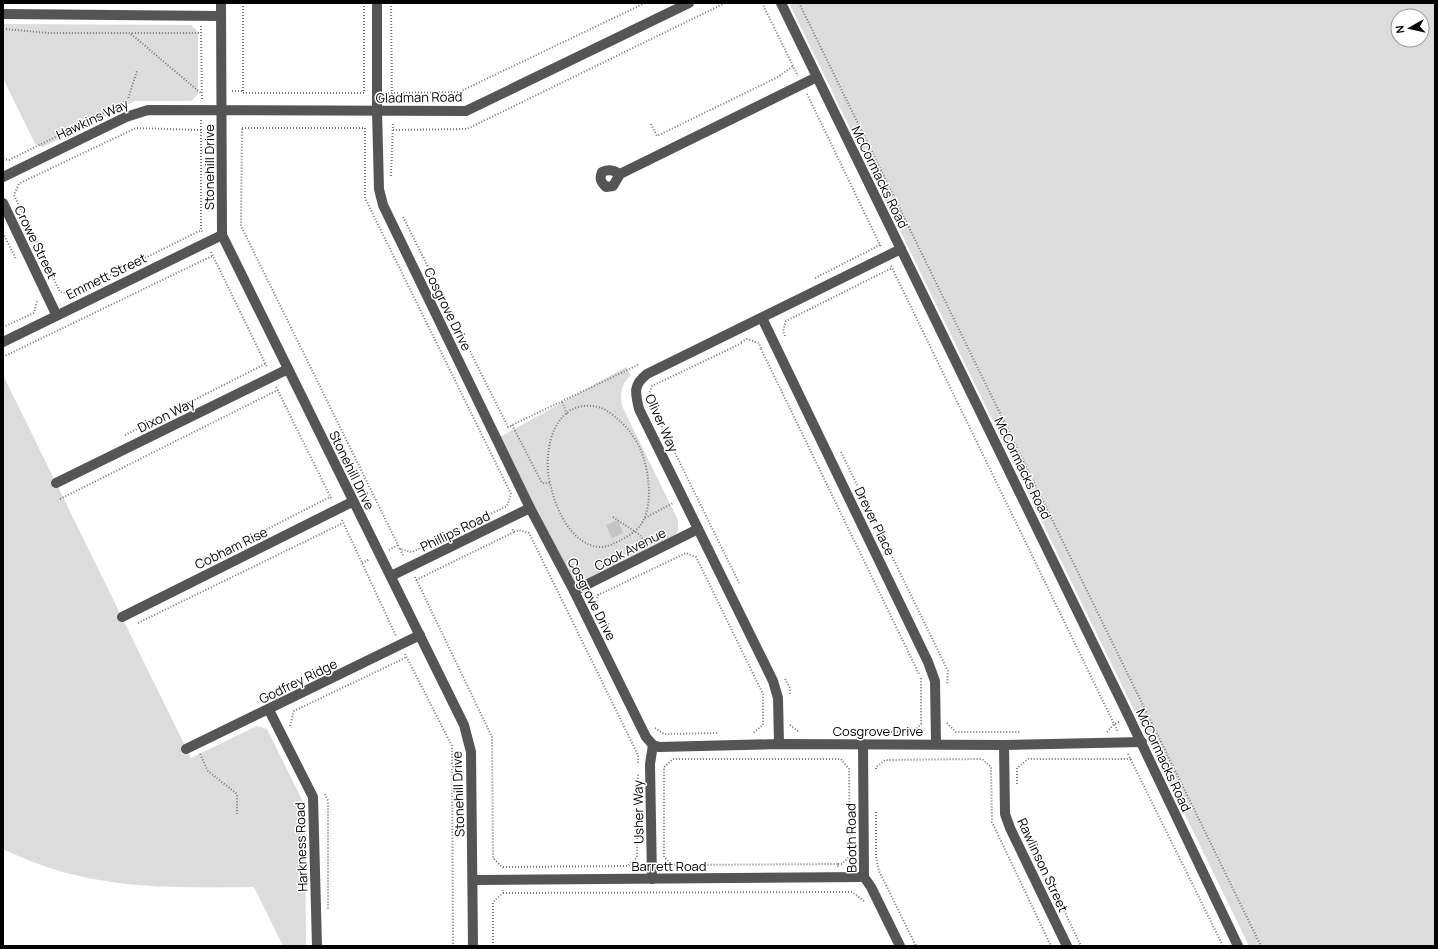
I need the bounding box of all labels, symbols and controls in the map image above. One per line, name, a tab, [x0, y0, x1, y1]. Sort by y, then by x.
north arrow	[1390, 8, 1430, 48]
text: N	[1392, 24, 1408, 34]
street label: Gladman Road	[376, 87, 462, 107]
street label: Hawkins Way	[53, 94, 131, 144]
street label: McCormacks Road	[847, 123, 913, 231]
street label: Stonehill Drive	[200, 124, 218, 210]
street label: Crowe Street	[11, 202, 61, 282]
street label: Emmett Street	[63, 249, 149, 303]
street label: Cosgrove Drive	[420, 264, 476, 354]
street label: Oliver Way	[641, 391, 683, 455]
street label: Dixon Way	[134, 393, 198, 437]
street label: McCormacks Road	[990, 414, 1056, 522]
street label: Stonehill Drive	[325, 428, 379, 513]
street label: Drever Place	[851, 484, 900, 559]
street label: Phillips Road	[417, 506, 493, 556]
street label: Cobham Rise	[192, 522, 271, 573]
street label: Cook Avenue	[591, 523, 669, 575]
street label: Cosgrove Drive	[563, 555, 621, 644]
street label: Godfrey Ridge	[256, 654, 340, 708]
street label: McCormacks Road	[1132, 706, 1196, 814]
street label: Cosgrove Drive	[833, 722, 924, 740]
street label: Stonehill Drive	[447, 750, 468, 837]
street label: Usher Way	[628, 780, 648, 844]
street label: Harkness Road	[290, 802, 312, 892]
street label: Booth Road	[841, 803, 861, 873]
street label: Rawlinson Street	[1013, 815, 1073, 915]
street label: Barrett Road	[631, 857, 707, 875]

